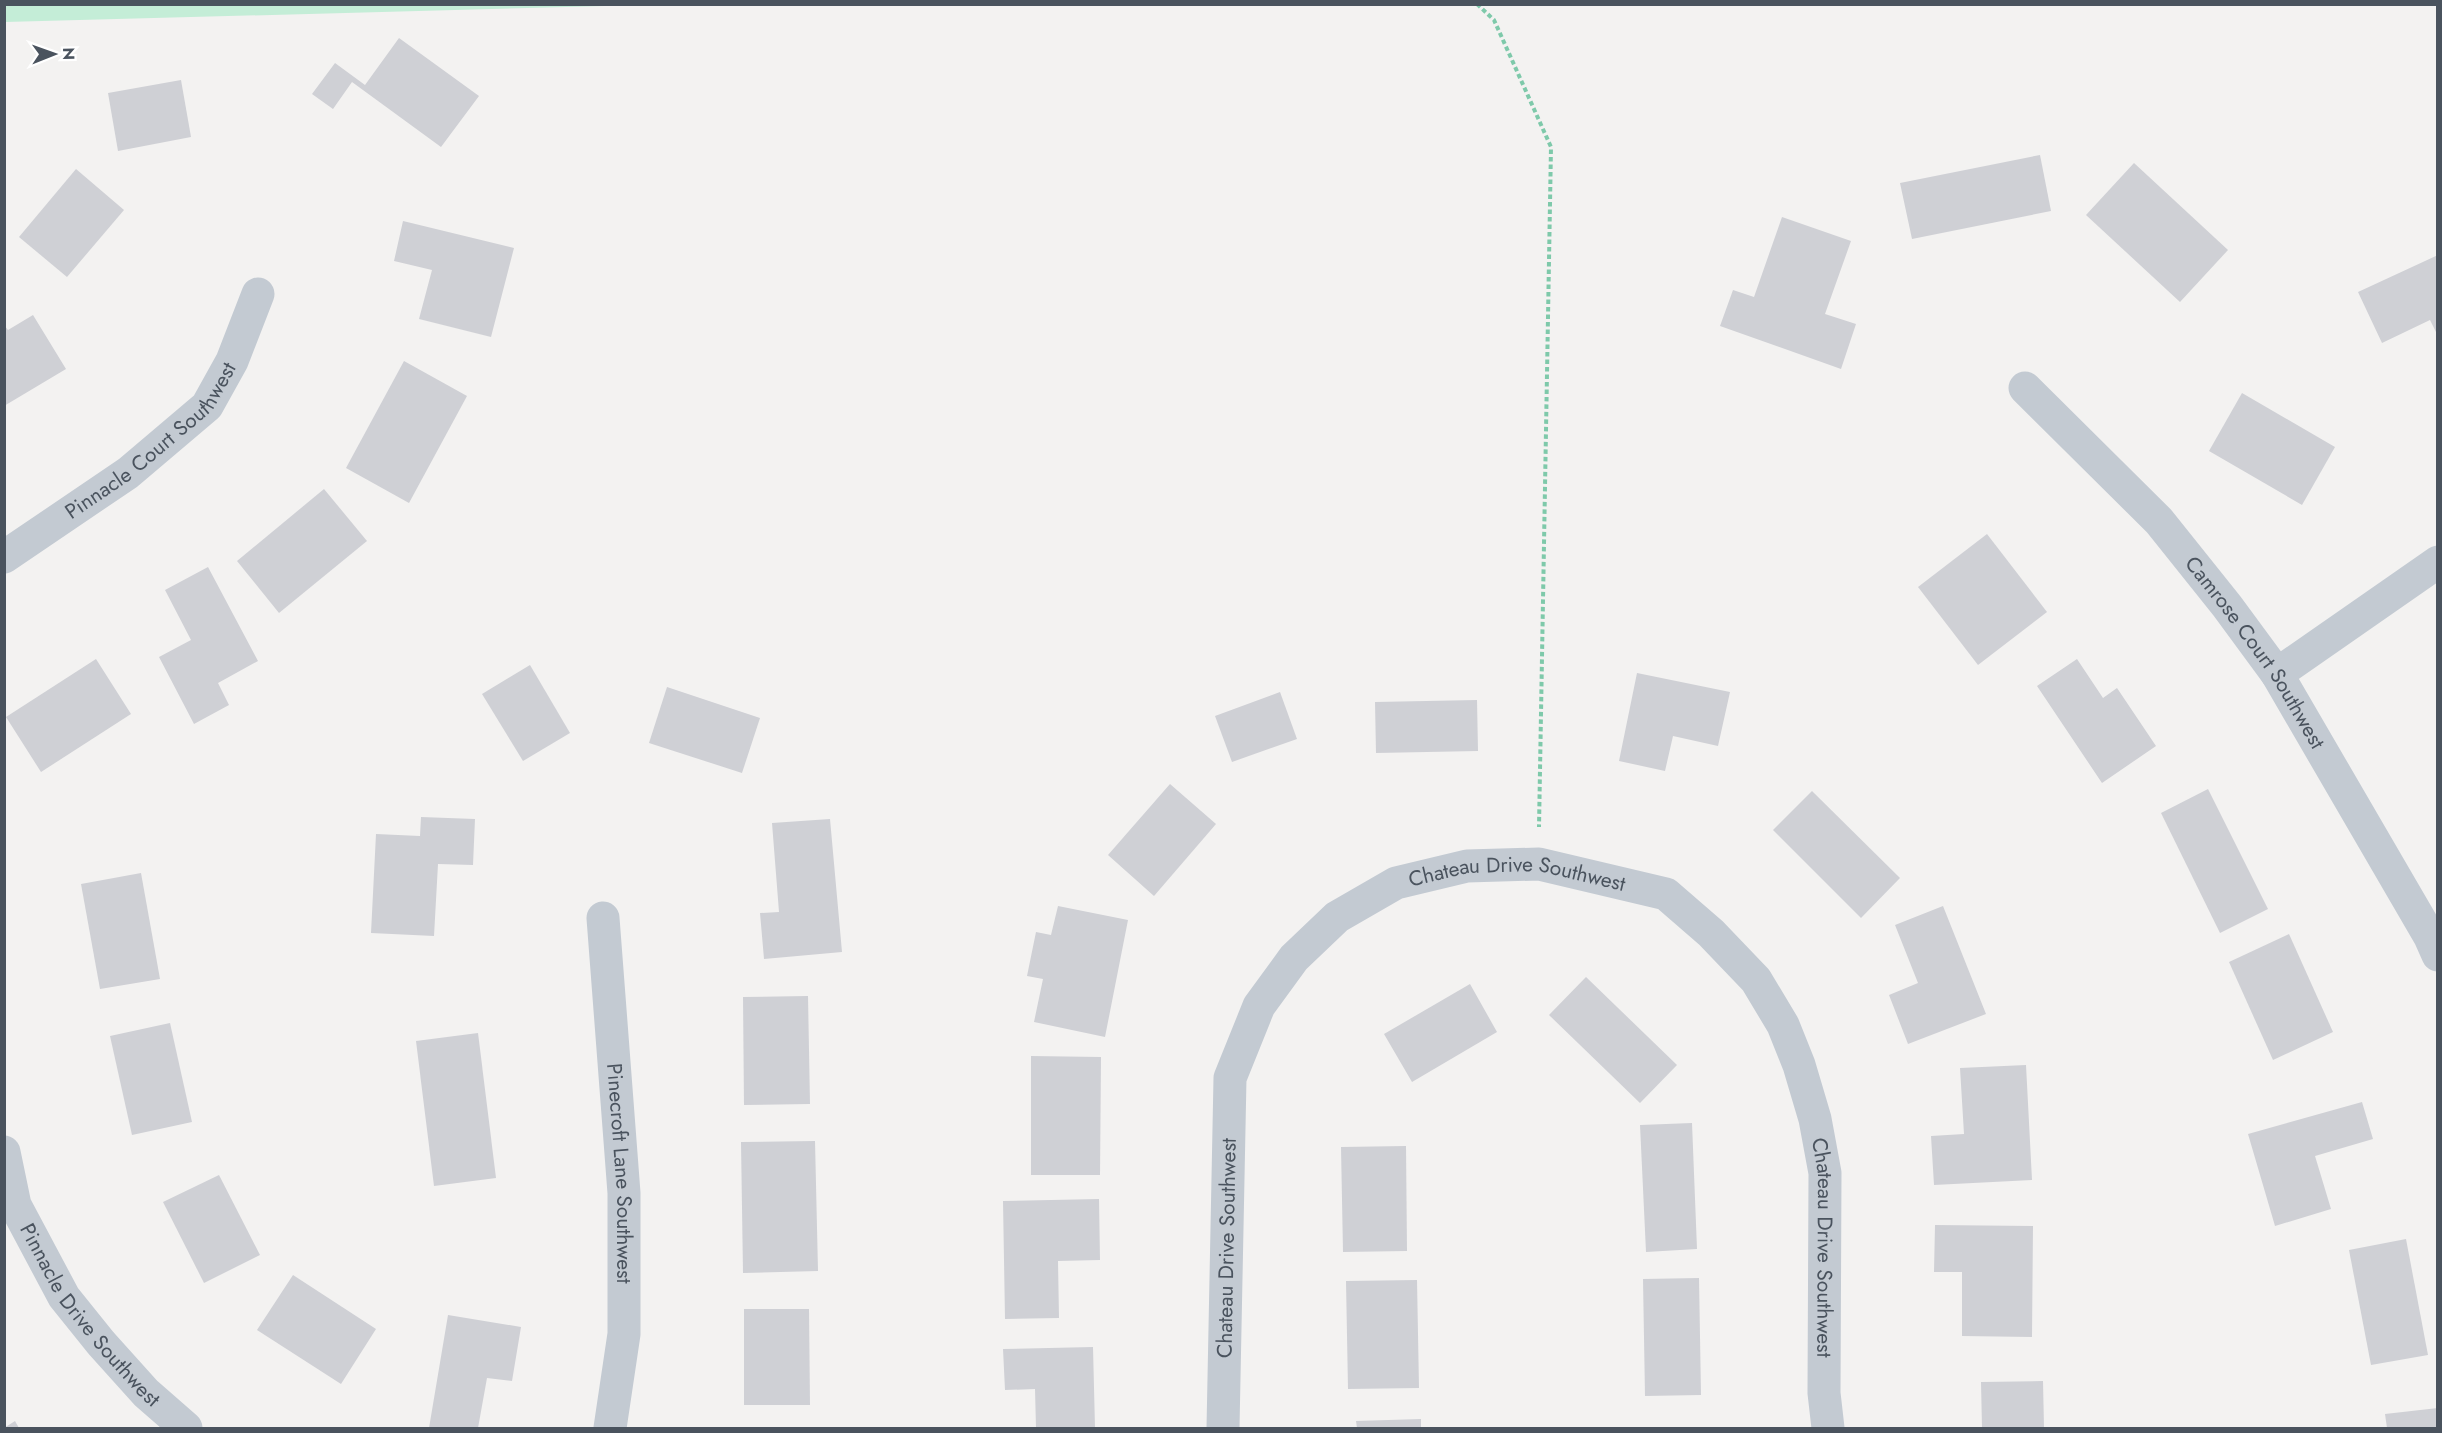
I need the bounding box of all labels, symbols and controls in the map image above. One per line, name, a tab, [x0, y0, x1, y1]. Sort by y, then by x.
north arrow	[24, 24, 84, 84]
text: N	[57, 47, 80, 60]
street label: Pinnacle Court Southwest	[59, 357, 243, 526]
street label: Camrose Court Southwest	[2178, 550, 2332, 754]
street label: Chateau Drive Southwest	[1405, 849, 1629, 899]
street label: Pinecroft Lane Southwest	[599, 1062, 639, 1284]
street label: Chateau Drive Southwest	[1804, 1135, 1840, 1358]
street label: Chateau Drive Southwest	[1209, 1138, 1244, 1358]
street label: Pinnacle Drive Southwest	[12, 1218, 167, 1414]

